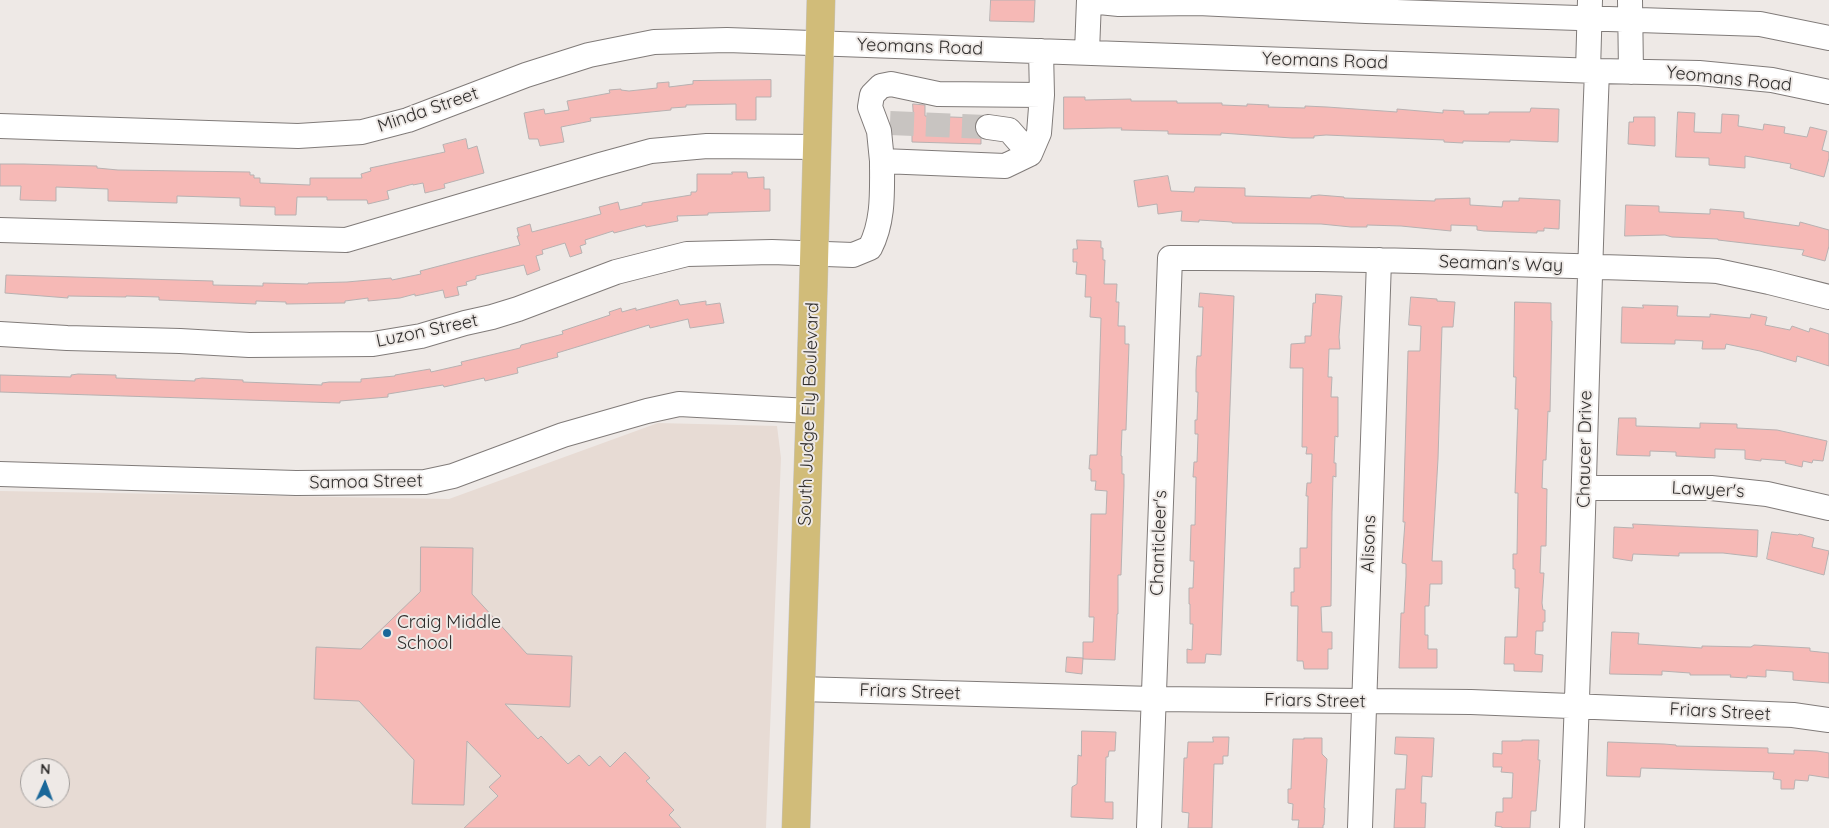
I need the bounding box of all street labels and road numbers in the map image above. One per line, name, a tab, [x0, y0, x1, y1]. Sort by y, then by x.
street label: Yeomans Road	[857, 34, 983, 60]
street label: Yeomans Road	[1262, 48, 1388, 74]
street label: Yeomans Road	[1665, 62, 1793, 96]
street label: Minda Street	[375, 83, 481, 137]
street label: Seaman's Way	[1439, 251, 1563, 277]
street label: South Judge Ely Boulevard	[794, 302, 824, 526]
street label: Luzon Street	[374, 310, 480, 352]
street label: Chaucer Drive	[1573, 390, 1597, 508]
street label: Samoa Street	[309, 470, 423, 494]
street label: Lawyer's	[1671, 477, 1745, 503]
street label: Chanticleer's	[1146, 490, 1172, 596]
street label: Alisons	[1357, 515, 1381, 573]
street label: Friars Street	[859, 679, 961, 705]
street label: Friars Street	[1264, 689, 1366, 713]
street label: Friars Street	[1669, 699, 1771, 725]

